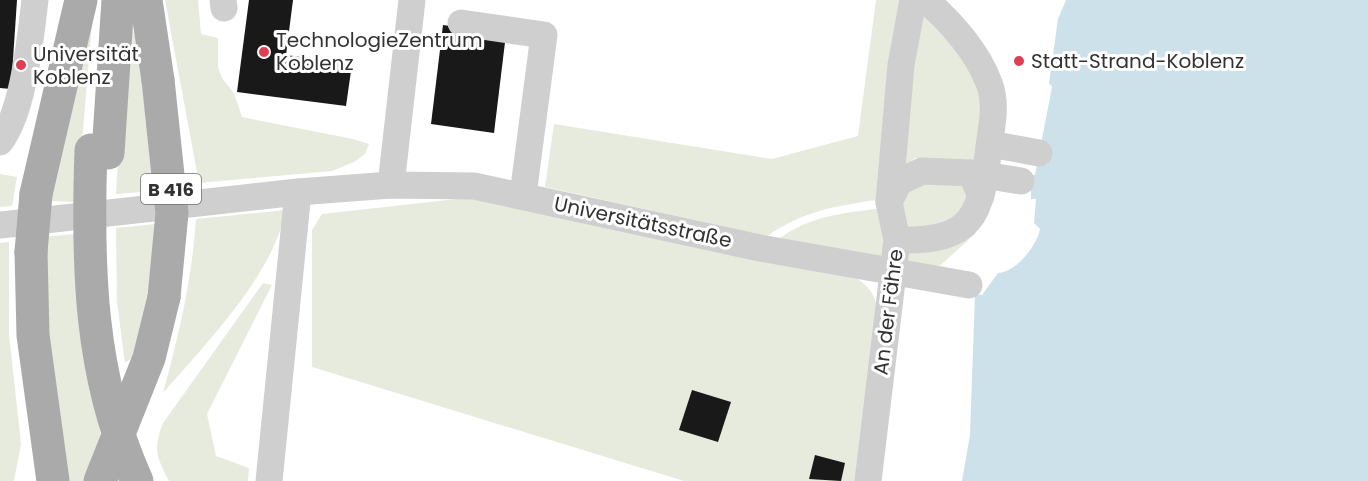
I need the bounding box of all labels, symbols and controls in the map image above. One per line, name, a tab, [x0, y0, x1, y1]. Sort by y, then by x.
place label: TechnologieZentrum Koblenz	[276, 26, 482, 77]
place label: Universität Koblenz	[33, 40, 139, 91]
marker: TechnologieZentrum Koblenz	[257, 45, 271, 59]
place label: Statt-Strand-Koblenz	[1031, 47, 1244, 75]
marker: Statt-Strand-Koblenz	[1012, 54, 1026, 68]
marker: Universität Koblenz	[14, 58, 28, 72]
road number: B 416	[141, 174, 201, 204]
street label: Universitätsstraße	[552, 189, 734, 255]
street label: An der Fähre	[866, 247, 910, 377]

